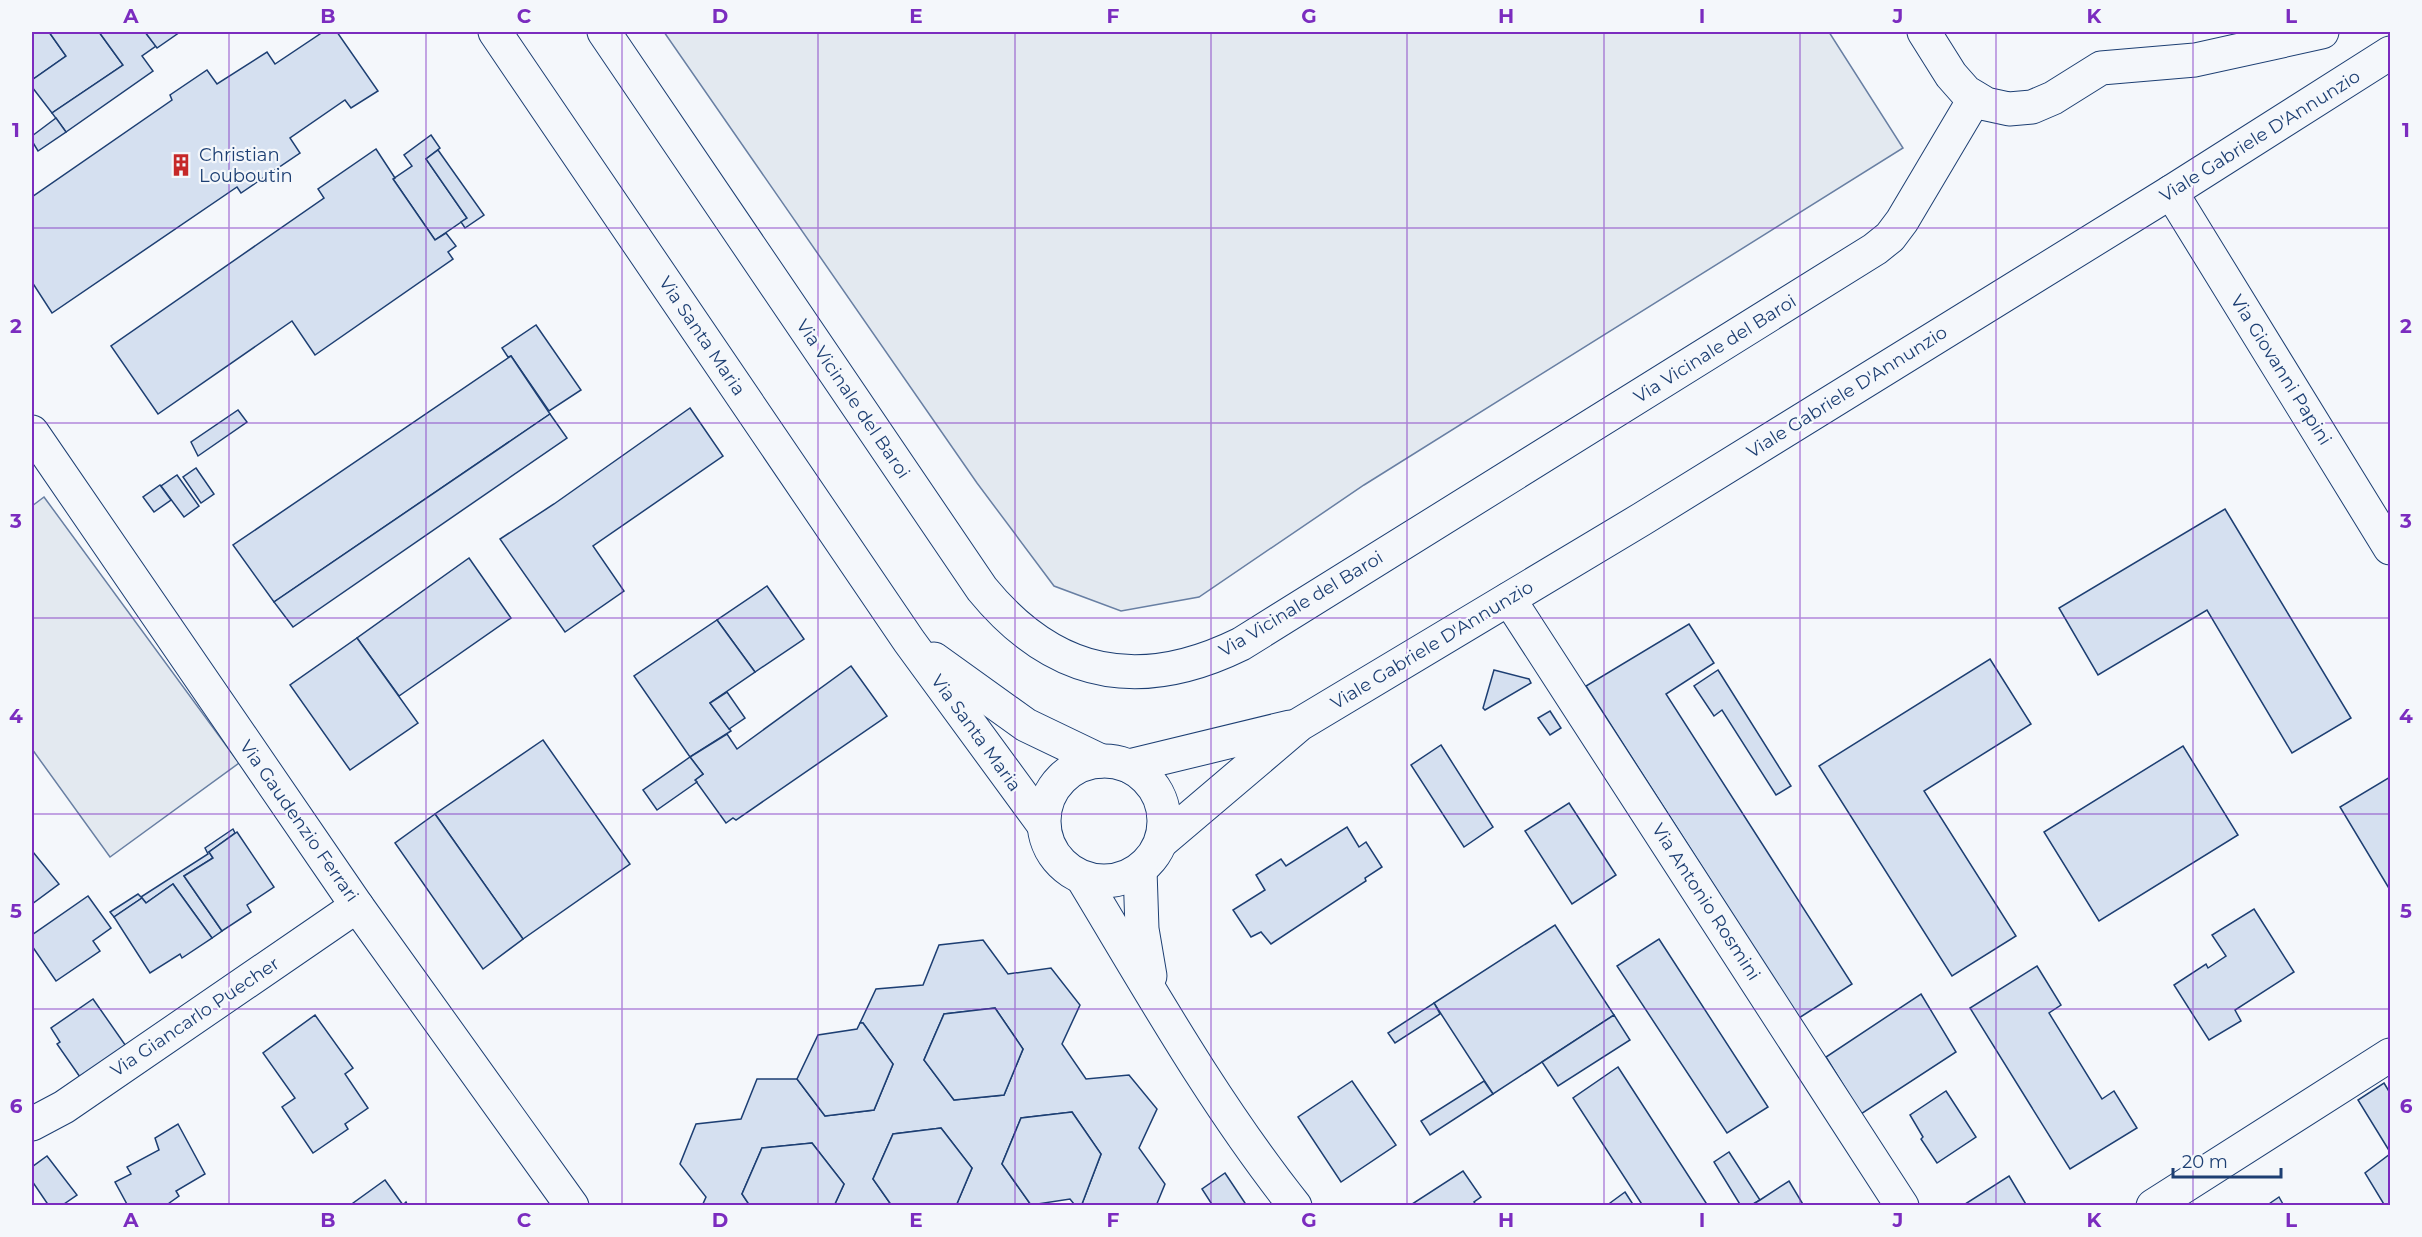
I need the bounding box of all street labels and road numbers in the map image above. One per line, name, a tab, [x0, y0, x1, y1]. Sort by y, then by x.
street label: Viale Gabriele D'Annunzio	[2156, 65, 2364, 207]
street label: Via Santa Maria	[654, 272, 750, 400]
street label: Via Vicinale del Baroi	[1630, 290, 1800, 408]
street label: Via Giovanni Papini	[2226, 291, 2336, 449]
street label: Via Vicinale del Baroi	[791, 315, 915, 483]
street label: Viale Gabriele D'Annunzio	[1743, 321, 1951, 463]
street label: Via Vicinale del Baroi	[1215, 546, 1387, 662]
street label: Viale Gabriele D'Annunzio	[1327, 576, 1537, 714]
street label: Via Santa Maria	[926, 670, 1026, 796]
street label: Via Gaudenzio Ferrari	[235, 736, 363, 906]
street label: Via Antonio Rosmini	[1647, 819, 1765, 985]
street label: Via Giancarlo Puecher	[106, 952, 284, 1082]

